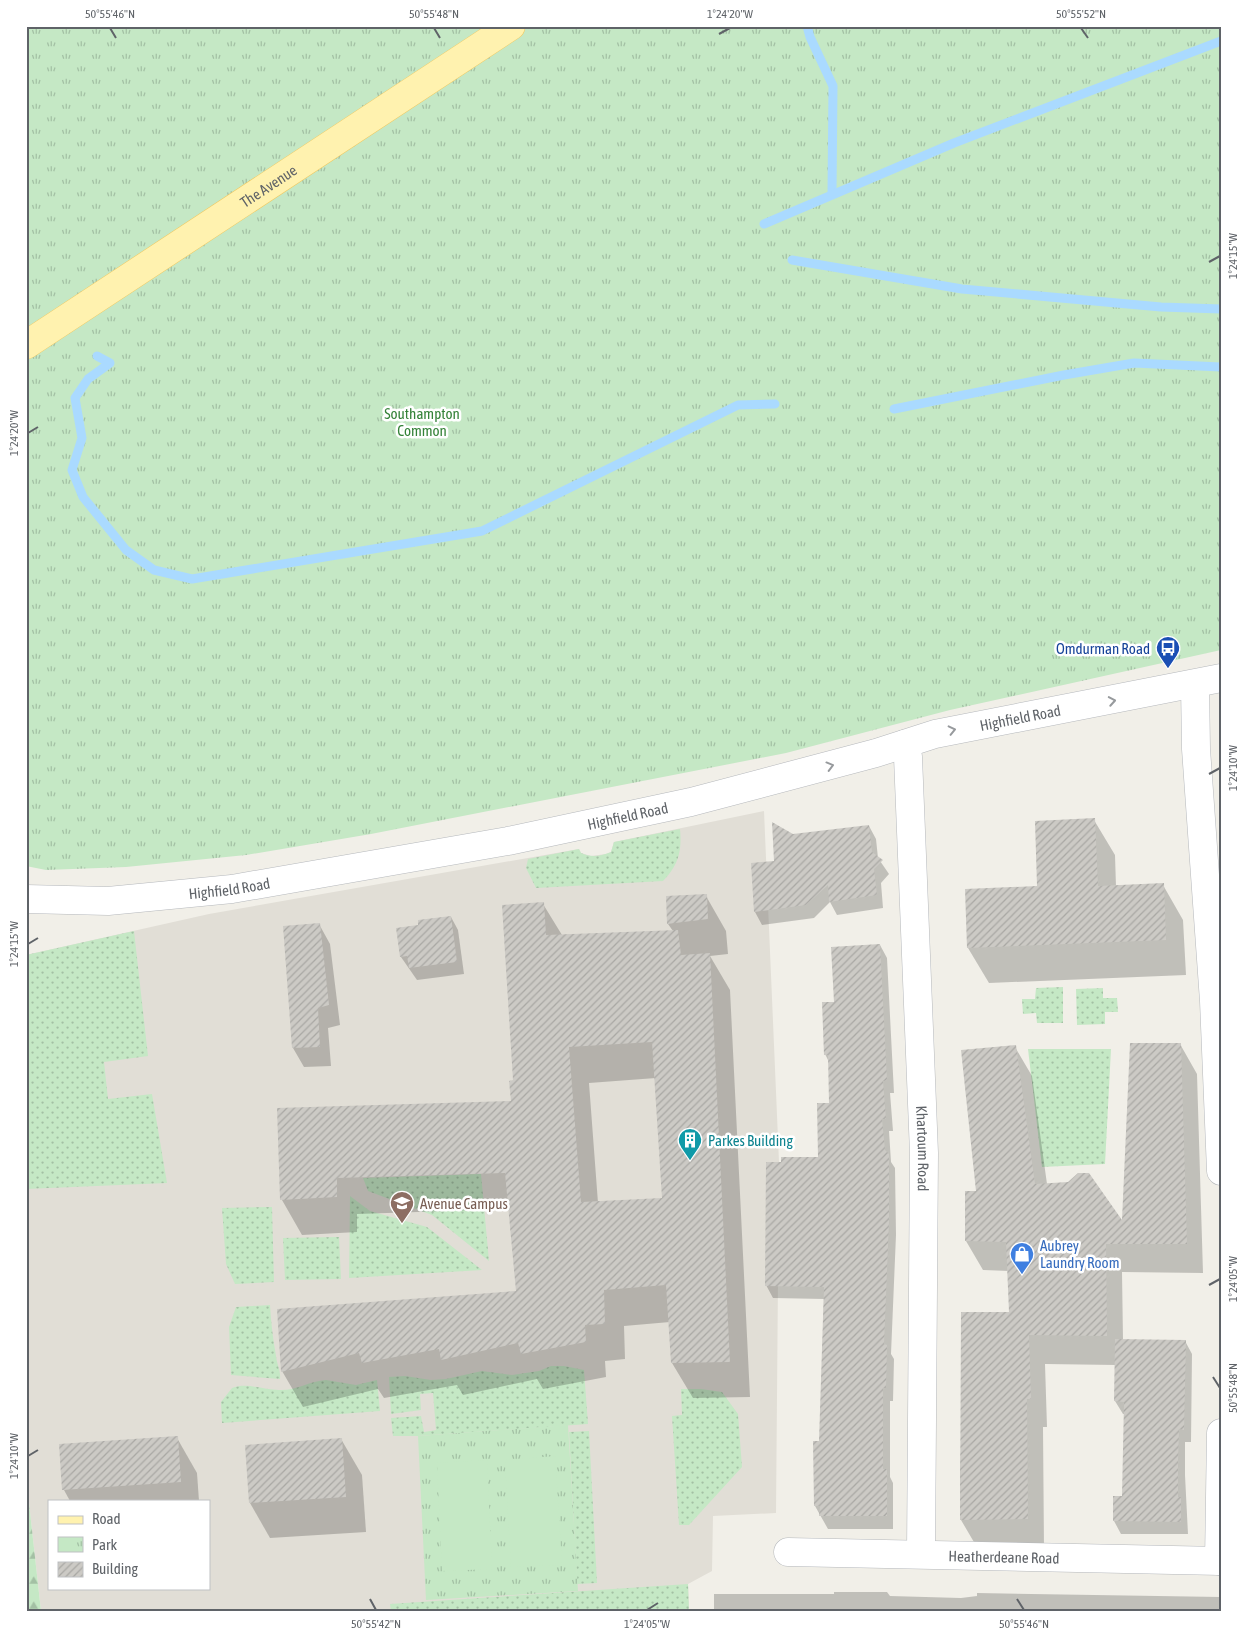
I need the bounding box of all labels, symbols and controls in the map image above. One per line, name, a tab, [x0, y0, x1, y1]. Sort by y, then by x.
text: 50°55'46"N	[85, 7, 135, 21]
text: 50°55'48"N	[409, 7, 459, 21]
text: 1°24'20"W	[707, 7, 753, 21]
text: 50°55'52"N	[1056, 7, 1106, 21]
street label: The Avenue	[237, 161, 300, 210]
text: 1°24'15"W	[1226, 233, 1240, 279]
park label: Southampton Common	[384, 405, 460, 439]
text: 1°24'20"W	[7, 410, 21, 456]
bus stop icon: Omdurman Road	[1155, 635, 1181, 669]
place label: Omdurman Road	[1056, 640, 1150, 657]
one-way arrow	[1107, 696, 1116, 706]
street label: Highfield Road	[978, 701, 1062, 734]
one-way arrow	[947, 725, 956, 736]
text: 1°24'10"W	[1226, 745, 1240, 791]
one-way arrow	[826, 761, 834, 771]
street label: Highfield Road	[586, 799, 669, 832]
street label: Highfield Road	[188, 874, 271, 902]
text: 1°24'15"W	[7, 921, 21, 967]
street label: Khartoum Road	[914, 1105, 933, 1191]
building icon: Parkes Building	[677, 1127, 703, 1161]
place label: Parkes Building	[708, 1132, 793, 1149]
school or university icon: Avenue Campus	[389, 1190, 415, 1224]
place label: Avenue Campus	[420, 1195, 508, 1212]
place label: Aubrey Laundry Room	[1040, 1237, 1119, 1271]
shop icon: Aubrey Laundry Room	[1009, 1241, 1035, 1275]
text: 1°24'05"W	[1226, 1256, 1240, 1302]
text: 50°55'48"N	[1226, 1363, 1240, 1413]
text: 1°24'10"W	[7, 1433, 21, 1479]
legend	[48, 1500, 210, 1590]
text: Road	[92, 1510, 121, 1527]
text: Park	[92, 1536, 117, 1553]
street label: Heatherdeane Road	[948, 1547, 1060, 1566]
text: Building	[92, 1560, 138, 1577]
text: 50°55'42"N	[351, 1617, 401, 1631]
text: 1°24'05"W	[624, 1617, 670, 1631]
text: 50°55'46"N	[999, 1617, 1049, 1631]

